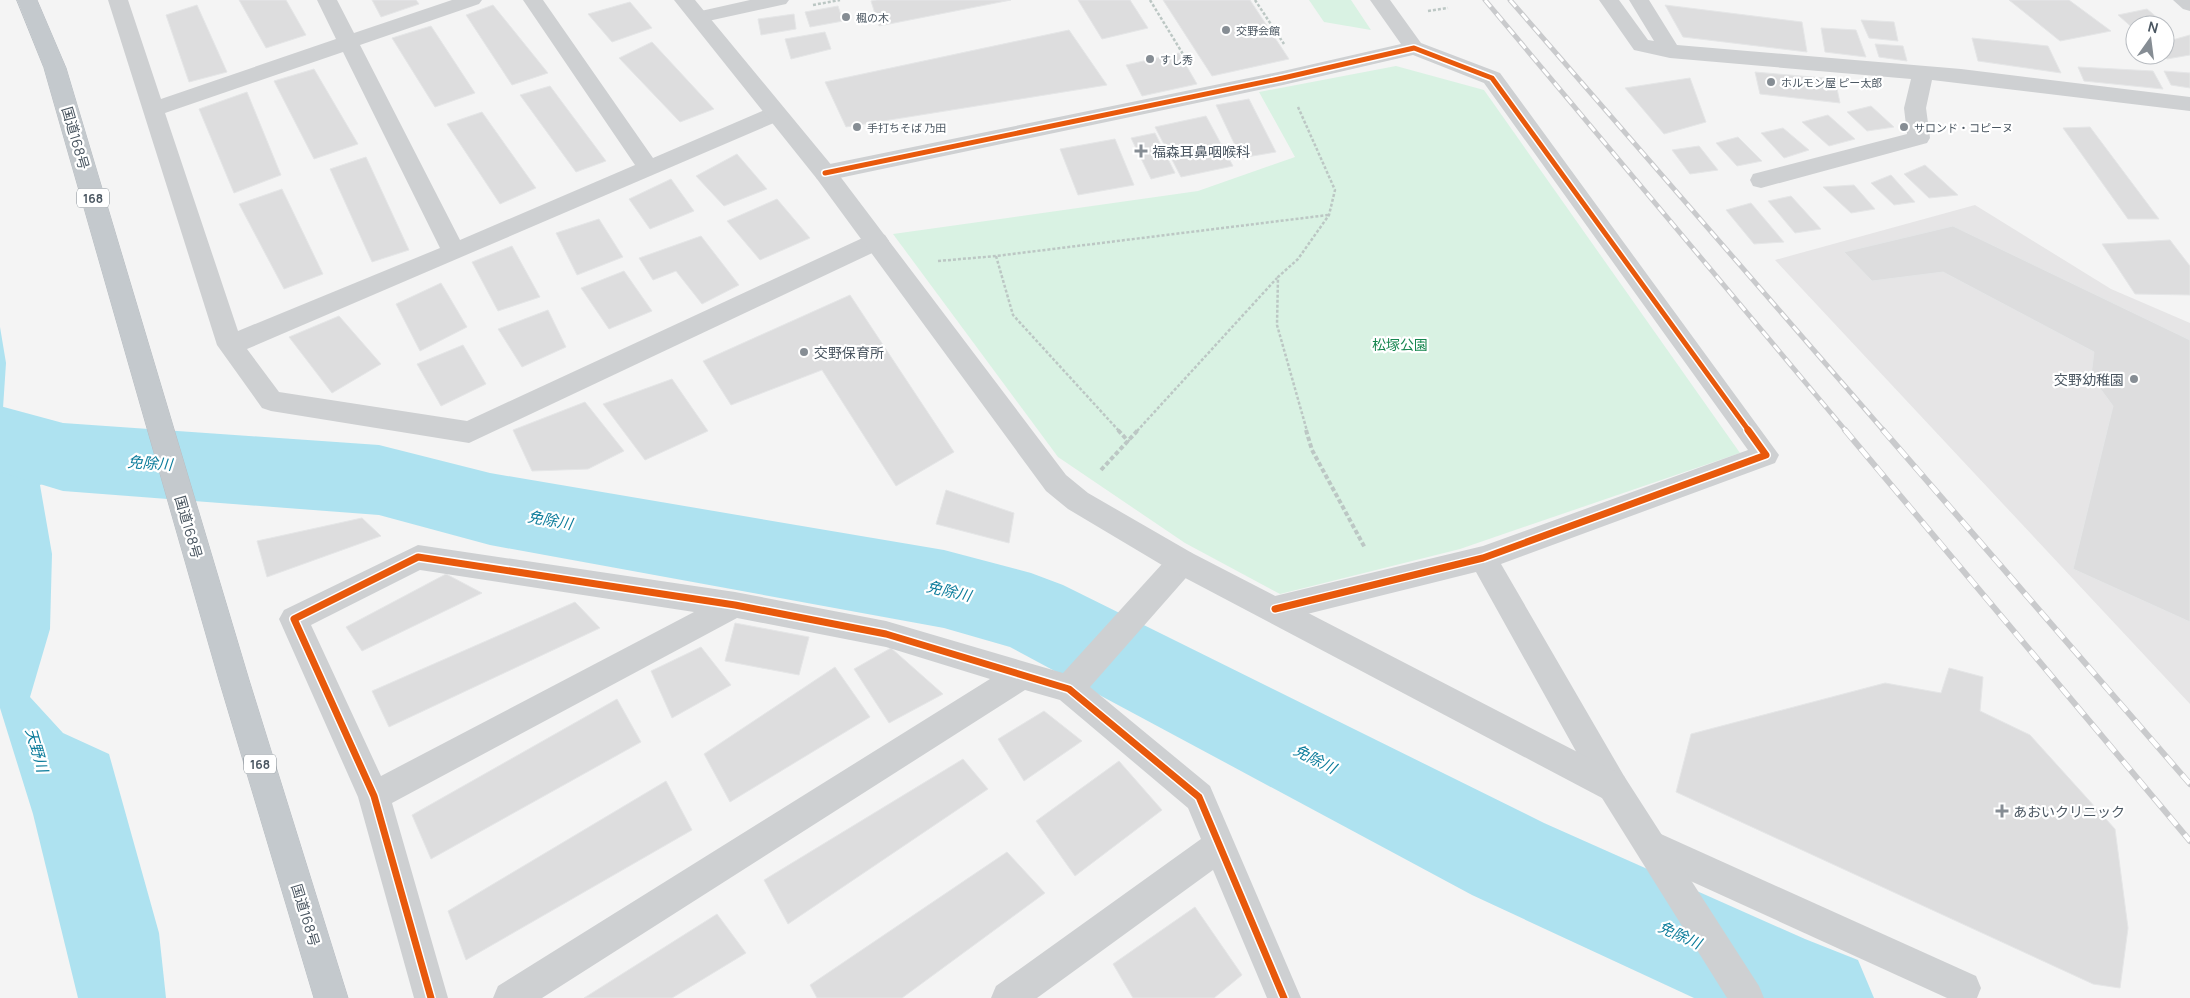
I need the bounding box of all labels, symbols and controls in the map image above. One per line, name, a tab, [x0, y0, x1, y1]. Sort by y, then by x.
place label: 楓の木	[856, 10, 889, 25]
marker: 楓の木	[840, 11, 852, 23]
north arrow	[2125, 15, 2175, 65]
text: N	[2146, 16, 2160, 37]
place label: 交野会館	[1236, 23, 1280, 38]
marker: 交野会館	[1220, 24, 1232, 36]
place label: すし秀	[1160, 52, 1193, 67]
marker: すし秀	[1144, 53, 1156, 65]
place label: ホルモン屋 ピー太郎	[1781, 75, 1882, 90]
marker: ホルモン屋 ピー太郎	[1765, 76, 1777, 88]
street label: 国道168号	[58, 104, 94, 172]
place label: 手打ちそば 乃田	[867, 120, 946, 135]
place label: サロンド・コピーヌ	[1914, 120, 2013, 135]
marker: 手打ちそば 乃田	[851, 121, 863, 133]
marker: サロンド・コピーヌ	[1898, 121, 1910, 133]
place label: 福森耳鼻咽喉科	[1152, 142, 1250, 161]
marker: 福森耳鼻咽喉科	[1134, 144, 1148, 158]
road number: 168	[77, 188, 109, 208]
park label: 松塚公園	[1372, 335, 1428, 354]
place label: 交野保育所	[814, 343, 884, 362]
marker: 交野保育所	[798, 346, 810, 358]
place label: 交野幼稚園	[2054, 370, 2124, 389]
marker: 交野幼稚園	[2128, 373, 2140, 385]
water label: 免除川	[127, 451, 175, 475]
street label: 国道168号	[171, 493, 207, 561]
water label: 免除川	[526, 506, 576, 535]
water label: 免除川	[925, 576, 975, 607]
water label: 天野川	[21, 725, 54, 776]
water label: 免除川	[1290, 739, 1342, 779]
road number: 168	[244, 754, 276, 774]
place label: あおいクリニック	[2013, 802, 2125, 821]
marker: あおいクリニック	[1995, 804, 2009, 818]
street label: 国道168号	[288, 881, 324, 949]
water label: 免除川	[1655, 916, 1707, 955]

